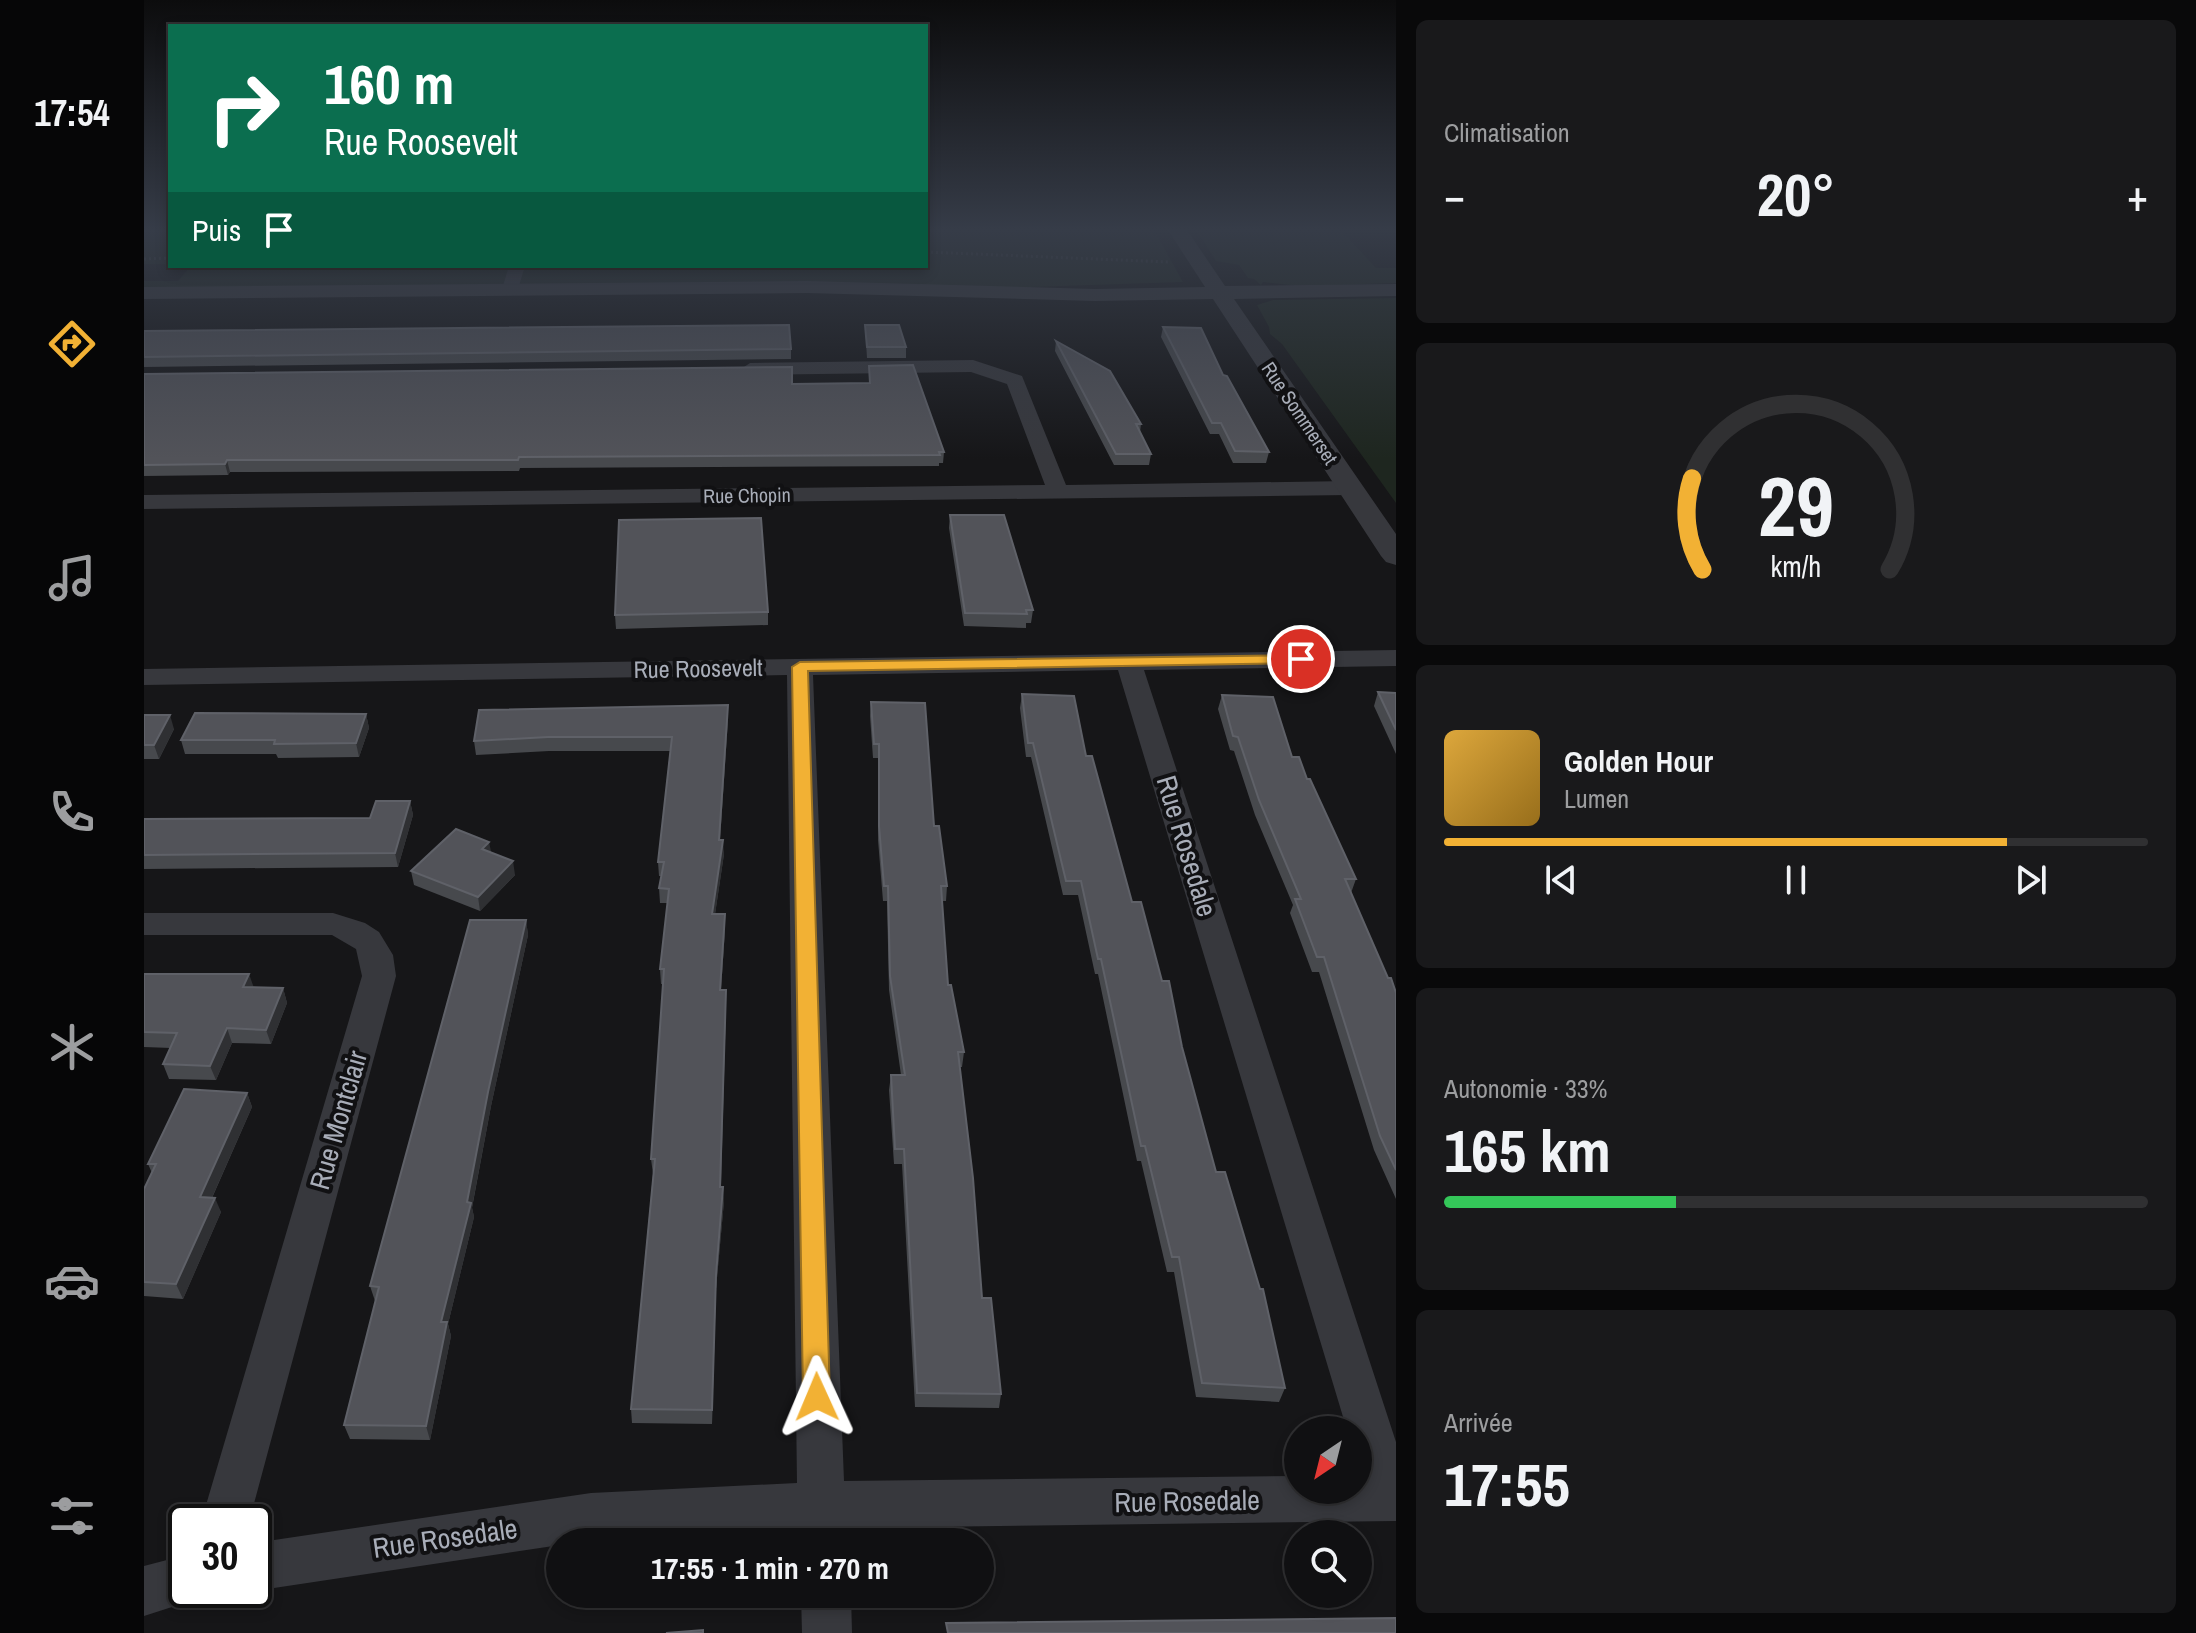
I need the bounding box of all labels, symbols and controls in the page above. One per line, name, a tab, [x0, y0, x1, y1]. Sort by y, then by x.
text: 160 m	[324, 46, 454, 121]
icon: right	[192, 56, 296, 160]
text: 17:54	[34, 89, 110, 137]
text: Climatisation	[1444, 115, 1570, 150]
text: Rue Roosevelt	[324, 118, 518, 166]
text: 20°	[1757, 154, 1835, 235]
text: −	[1444, 165, 1465, 225]
text: +	[2127, 165, 2148, 225]
icon: arrive	[257, 208, 301, 252]
text: Puis	[192, 210, 241, 250]
icon: directions	[44, 316, 100, 372]
street label: Rue Sommerset	[1256, 356, 1345, 470]
text: 29	[1758, 449, 1834, 561]
street label: Rue Chopin	[703, 481, 791, 509]
text: km/h	[1771, 547, 1821, 586]
icon: music	[44, 550, 100, 606]
pin	[1267, 625, 1335, 693]
icon: arrive	[1279, 637, 1323, 681]
street label: Rue Roosevelt	[633, 651, 763, 685]
text: Golden Hour	[1564, 741, 1713, 781]
street label: Rue Rosedale	[1148, 771, 1226, 921]
text: Lumen	[1564, 781, 1629, 816]
icon: phone	[44, 784, 100, 840]
icon: previous	[1539, 858, 1583, 902]
icon: pause	[1774, 858, 1818, 902]
icon: next	[2009, 858, 2053, 902]
icon: climate	[44, 1019, 100, 1075]
street label: Rue Montclair	[300, 1046, 376, 1194]
text: Autonomie · 33%	[1444, 1071, 1608, 1106]
text: 165 km	[1444, 1110, 1611, 1191]
icon: car	[44, 1253, 100, 1309]
position arrow	[775, 1355, 859, 1439]
text: Arrivée	[1444, 1405, 1513, 1440]
north arrow	[1284, 1416, 1372, 1504]
map controls	[1284, 1416, 1372, 1608]
text: 17:55	[1444, 1444, 1570, 1525]
street label: Rue Rosedale	[1114, 1481, 1260, 1521]
icon: filters	[44, 1488, 100, 1544]
speed limit sign: 30	[168, 1504, 272, 1608]
street label: Rue Rosedale	[370, 1509, 520, 1567]
button: search	[1284, 1520, 1372, 1608]
text: 17:55 · 1 min · 270 m	[651, 1548, 889, 1588]

